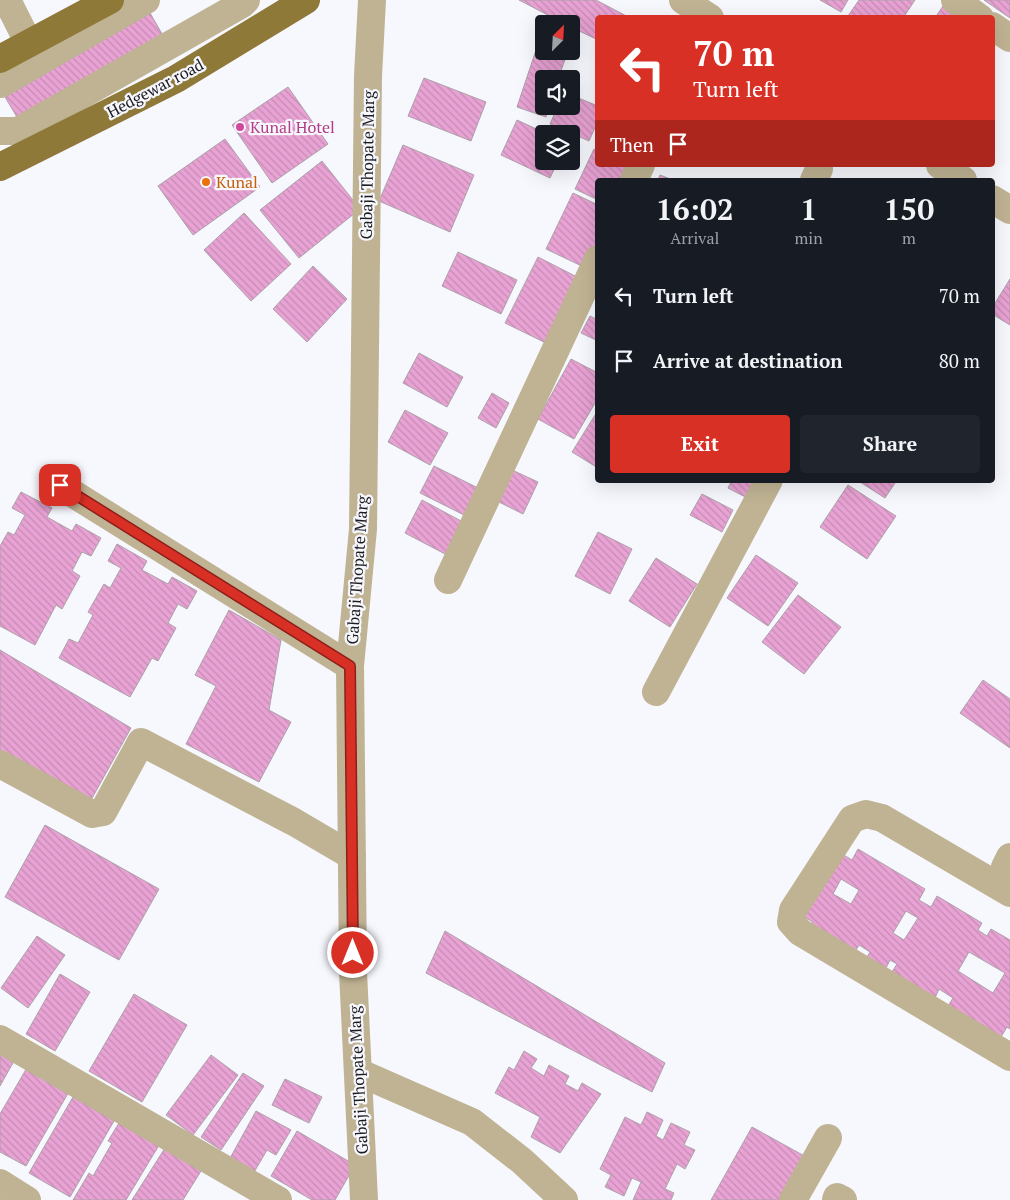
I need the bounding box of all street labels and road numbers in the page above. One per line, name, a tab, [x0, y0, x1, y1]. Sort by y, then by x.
street label: Hedgewar road	[103, 53, 207, 123]
street label: Gabaji Thopate Marg	[355, 90, 379, 240]
street label: Gabaji Thopate Marg	[341, 494, 373, 645]
street label: Gabaji Thopate Marg	[343, 1005, 373, 1155]

